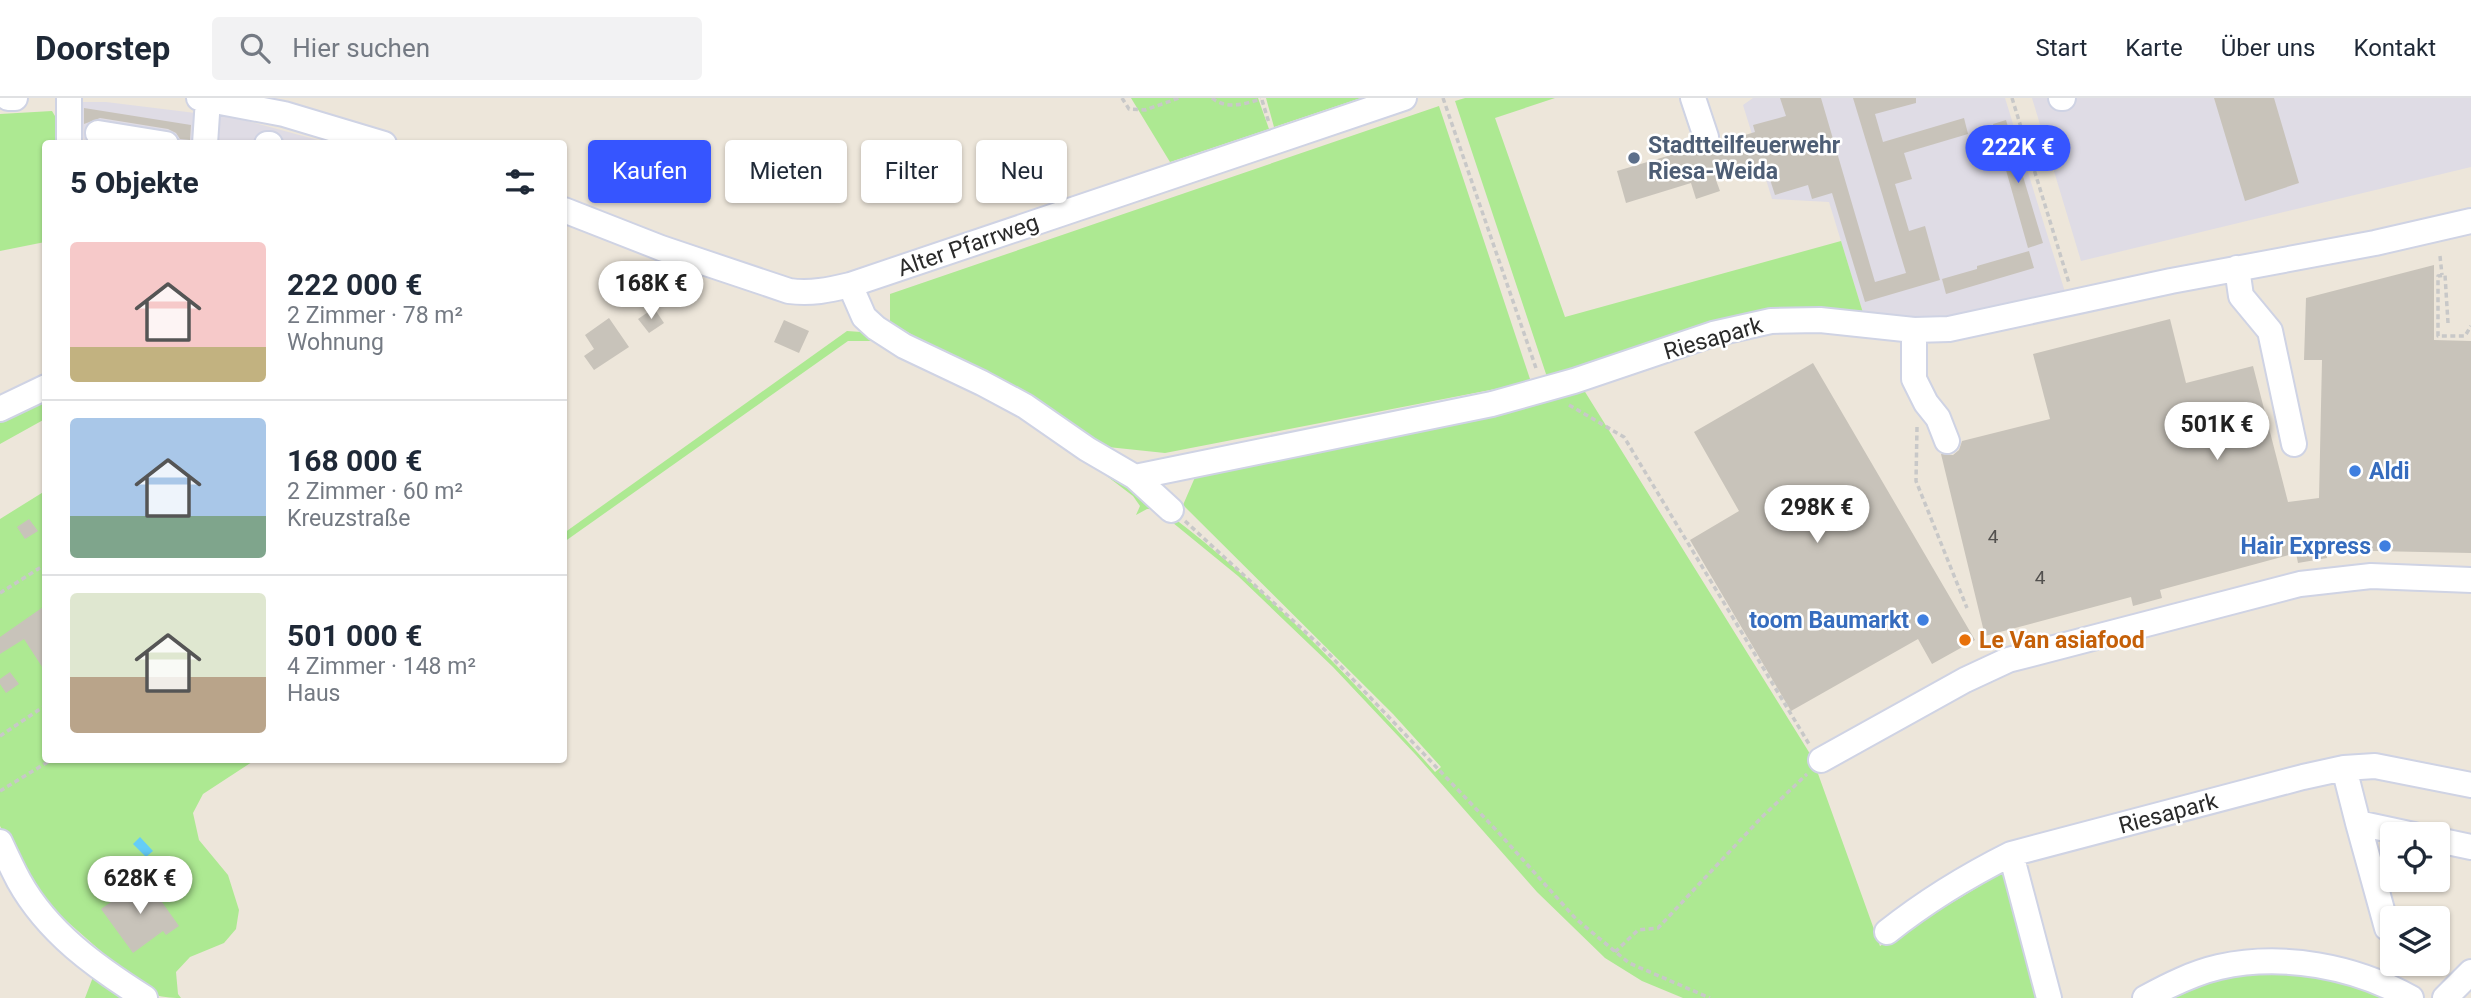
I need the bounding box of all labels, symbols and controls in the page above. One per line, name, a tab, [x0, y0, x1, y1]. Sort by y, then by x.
search box	[212, 17, 702, 80]
text: Doorstep	[35, 29, 170, 68]
icon: search	[236, 29, 274, 67]
text: Hier suchen	[292, 33, 430, 63]
text: Start	[2036, 34, 2087, 62]
text: Karte	[2125, 34, 2183, 62]
text: Über uns	[2221, 34, 2315, 62]
text: Kontakt	[2353, 34, 2436, 62]
pin: 222K €	[1961, 126, 2075, 185]
place label: Stadtteilfeuerwehr Riesa-Weida	[1648, 132, 1841, 185]
text: 222K €	[1981, 134, 2055, 161]
chip: Kaufen	[588, 140, 711, 203]
chip: Mieten	[725, 140, 847, 203]
chip: Filter	[861, 140, 962, 203]
chip: Neu	[976, 140, 1067, 203]
marker: Stadtteilfeuerwehr Riesa-Weida	[1626, 150, 1642, 166]
icon: filters	[501, 163, 539, 201]
text: 5 Objekte	[70, 165, 199, 200]
street label: Alter Pfarrweg	[894, 209, 1042, 282]
pin: 168K €	[594, 262, 708, 321]
text: 222 000 €	[287, 267, 422, 302]
icon: home	[126, 270, 210, 354]
text: 168K €	[614, 270, 688, 297]
text: 2 Zimmer · 78 m²	[287, 302, 463, 329]
street label: Riesapark	[1661, 311, 1766, 365]
text: Wohnung	[287, 329, 384, 356]
pin: 501K €	[2160, 402, 2274, 462]
text: 501K €	[2180, 411, 2254, 438]
text: 168 000 €	[287, 443, 422, 478]
icon: home	[126, 446, 210, 530]
place label: Aldi	[2369, 458, 2410, 485]
marker: Aldi	[2347, 463, 2363, 479]
text: 2 Zimmer · 60 m²	[287, 478, 463, 505]
pin: 298K €	[1760, 486, 1874, 545]
text: 298K €	[1780, 494, 1854, 521]
text: Kreuzstraße	[287, 505, 410, 532]
house number: 4	[1988, 525, 1999, 548]
place label: Hair Express	[2240, 533, 2371, 560]
marker: Hair Express	[2377, 538, 2393, 554]
house number: 4	[2035, 566, 2046, 589]
place label: toom Baumarkt	[1749, 607, 1909, 634]
marker: toom Baumarkt	[1915, 612, 1931, 628]
text: 501 000 €	[287, 618, 422, 653]
icon: home	[126, 621, 210, 705]
place label: Le Van asiafood	[1979, 627, 2145, 654]
marker: Le Van asiafood	[1957, 632, 1973, 648]
text: 4 Zimmer · 148 m²	[287, 653, 476, 680]
text: Haus	[287, 680, 340, 707]
street label: Riesapark	[2116, 787, 2221, 840]
map controls	[2380, 822, 2450, 976]
button: locate	[2380, 822, 2450, 892]
pin: 628K €	[83, 856, 197, 916]
text: 628K €	[103, 865, 177, 892]
button: layers	[2380, 906, 2450, 976]

